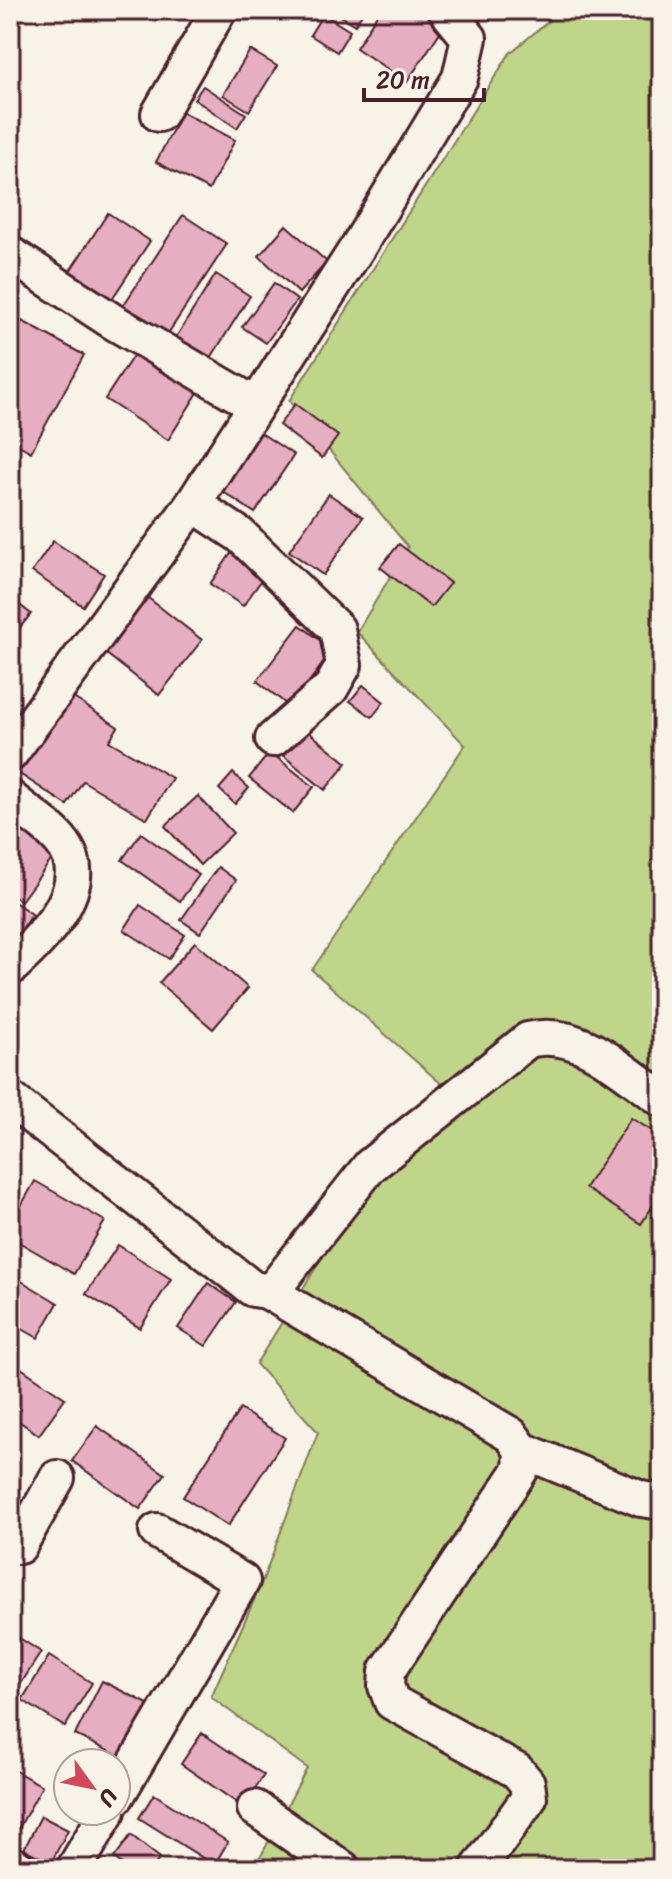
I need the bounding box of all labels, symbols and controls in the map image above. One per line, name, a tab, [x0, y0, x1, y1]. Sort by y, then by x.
scale bar	[364, 52, 484, 102]
text: 20 m	[376, 59, 430, 101]
north arrow	[52, 1747, 132, 1827]
text: U	[87, 1781, 129, 1816]

